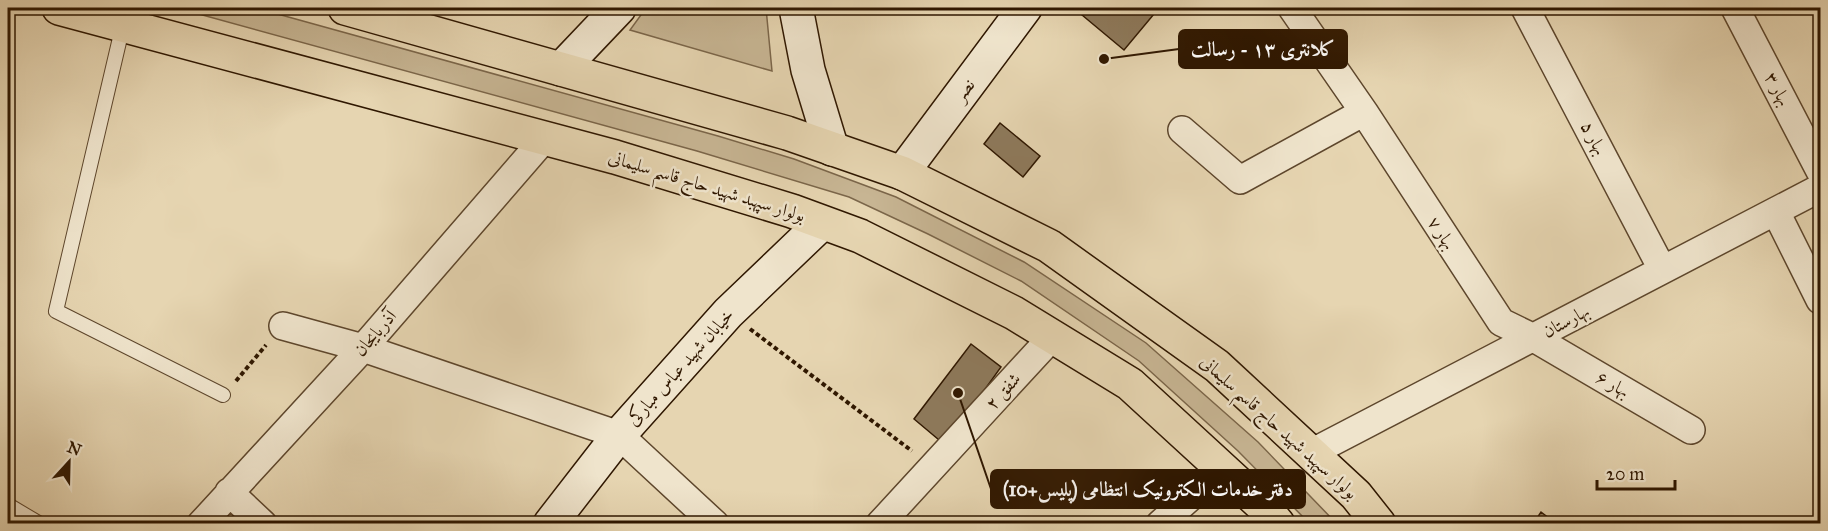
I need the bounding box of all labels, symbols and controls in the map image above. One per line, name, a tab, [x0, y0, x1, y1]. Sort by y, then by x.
callout: کلانتری ۱۳ - رسالت	[1179, 30, 1347, 68]
text: کلانتری ۱۳ - رسالت	[1191, 37, 1335, 61]
street label: بهار ۳	[1759, 68, 1796, 110]
street label: نصر	[947, 74, 980, 108]
street label: بهار ۵	[1575, 117, 1612, 159]
street label: بولوار سپهبد شهید حاج قاسم سلیمانی	[604, 146, 808, 233]
street label: بهار ۷	[1422, 212, 1461, 254]
street label: بهارستان	[1539, 300, 1594, 343]
street label: خیابان شهید عباس مبارکی	[621, 303, 739, 431]
street label: آذربایجان	[349, 304, 402, 361]
street label: بولوار سپهبد شهید حاج قاسم سلیمانی	[1191, 350, 1362, 509]
street label: بهار ۶	[1592, 366, 1634, 403]
street label: شفق ۲	[981, 368, 1025, 414]
north arrow	[39, 432, 99, 492]
text: N	[65, 437, 85, 460]
scale bar	[1597, 453, 1675, 491]
text: 20 m	[1606, 463, 1644, 485]
callout: دفتر خدمات الکترونیک انتظامی (پلیس+10)	[991, 470, 1305, 508]
text: دفتر خدمات الکترونیک انتظامی (پلیس+10)	[1003, 477, 1293, 504]

